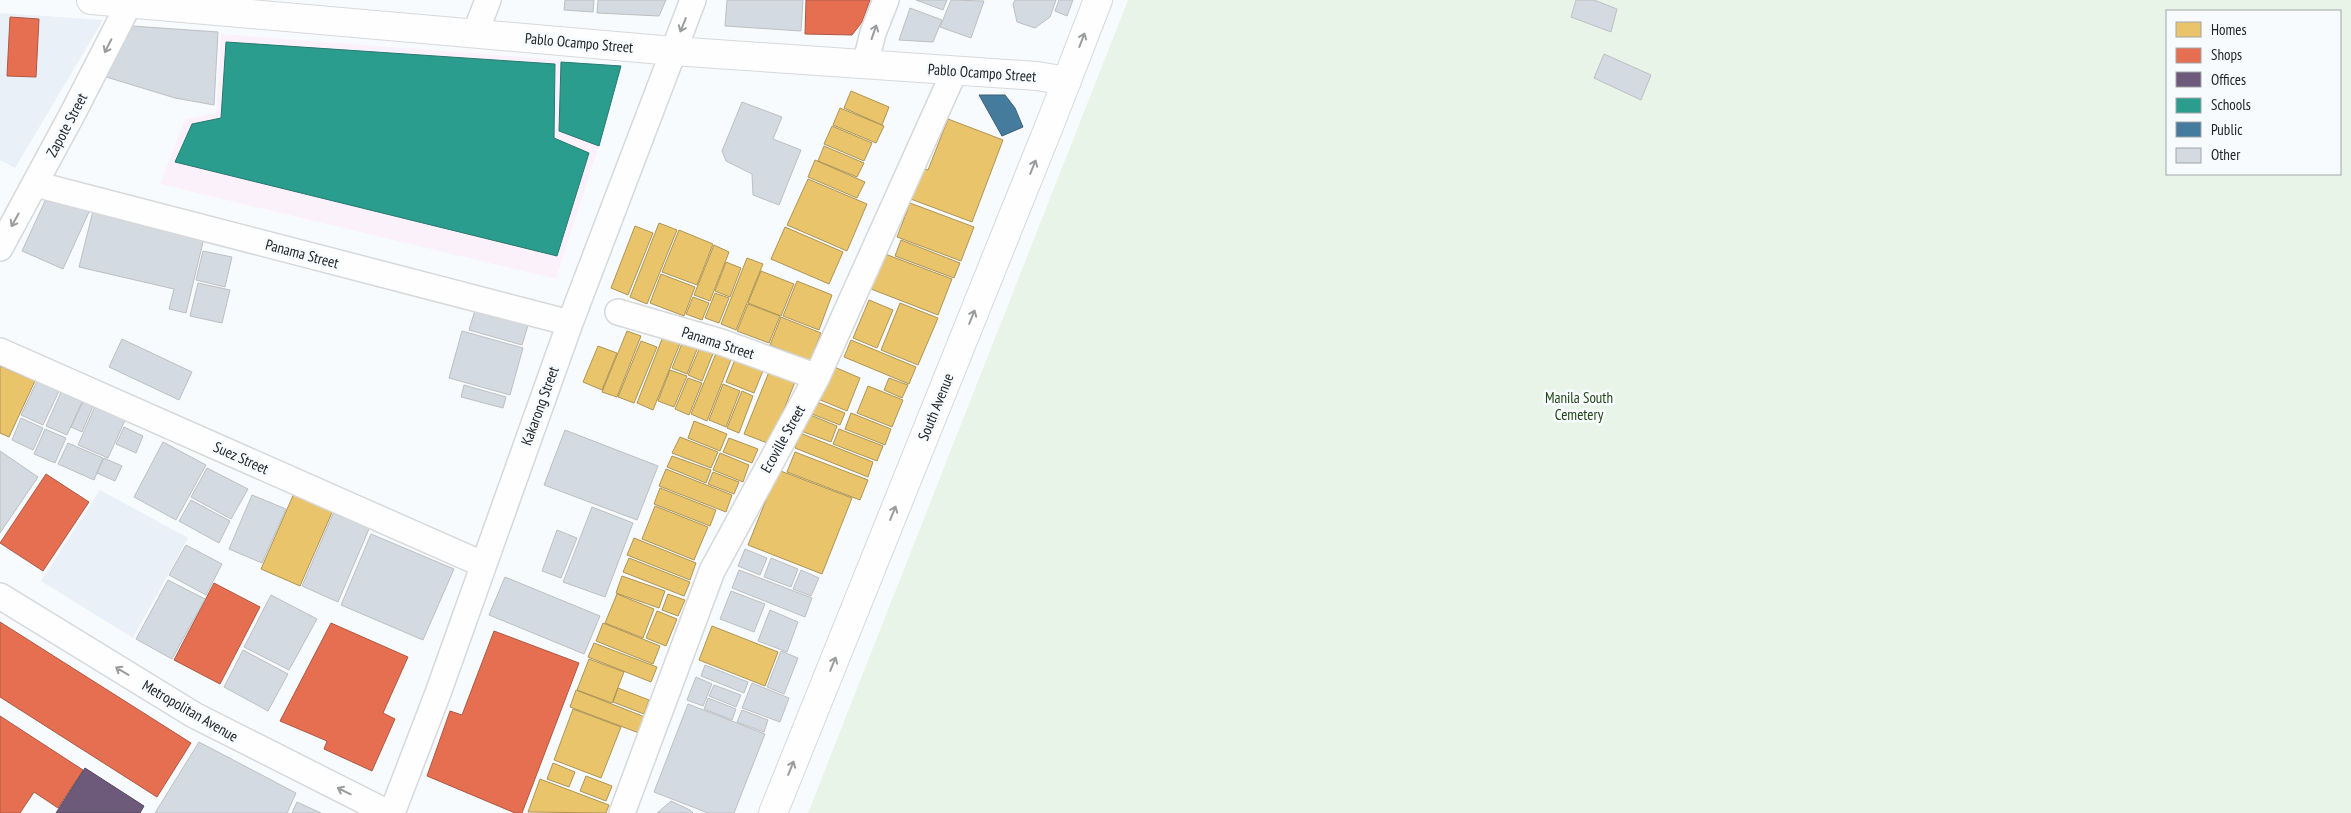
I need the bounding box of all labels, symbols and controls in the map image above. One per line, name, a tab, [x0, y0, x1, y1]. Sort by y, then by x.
legend	[2166, 10, 2341, 175]
one-way arrow	[678, 17, 687, 33]
text: Homes	[2211, 20, 2247, 39]
one-way arrow	[870, 24, 880, 40]
street label: Pablo Ocampo Street	[524, 28, 634, 57]
one-way arrow	[1078, 33, 1087, 48]
one-way arrow	[103, 38, 113, 53]
text: Shops	[2211, 45, 2242, 64]
street label: Pablo Ocampo Street	[927, 59, 1037, 86]
text: Offices	[2211, 70, 2246, 89]
street label: Zapote Street	[42, 89, 91, 160]
text: Schools	[2211, 95, 2251, 114]
text: Public	[2211, 120, 2243, 139]
text: Other	[2211, 145, 2241, 164]
one-way arrow	[1029, 160, 1038, 175]
one-way arrow	[10, 212, 20, 227]
street label: Panama Street	[263, 235, 341, 272]
one-way arrow	[967, 310, 977, 325]
street label: Panama Street	[680, 322, 757, 363]
street label: Kakarong Street	[516, 364, 563, 448]
street label: South Avenue	[913, 370, 958, 443]
park label: Manila South Cemetery	[1545, 388, 1613, 424]
street label: Ecoville Street	[756, 402, 809, 476]
street label: Suez Street	[211, 437, 272, 478]
one-way arrow	[889, 506, 898, 521]
one-way arrow	[829, 657, 838, 672]
one-way arrow	[116, 666, 130, 676]
street label: Metropolitan Avenue	[139, 675, 242, 746]
one-way arrow	[787, 761, 796, 776]
one-way arrow	[337, 786, 352, 796]

